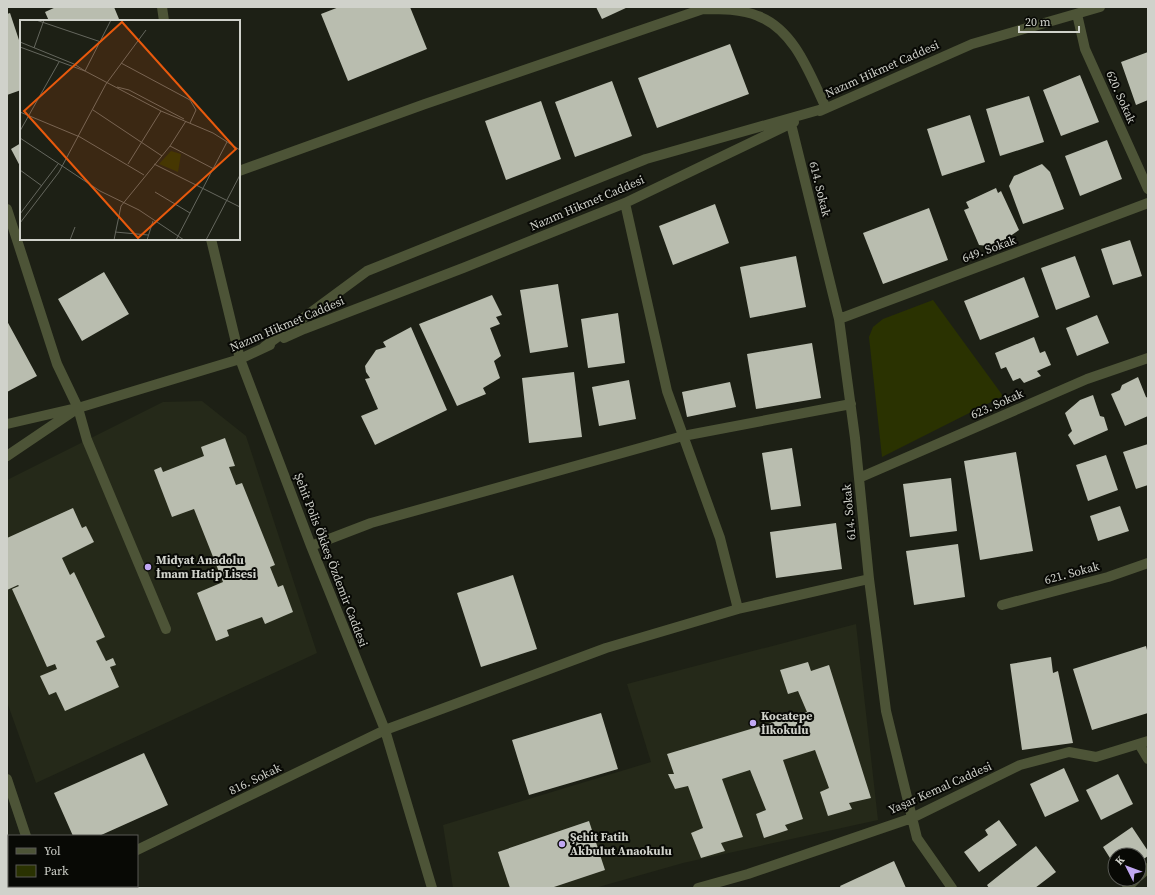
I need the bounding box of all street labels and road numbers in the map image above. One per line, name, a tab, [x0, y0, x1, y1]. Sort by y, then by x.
street label: Nazım Hikmet Caddesi	[823, 37, 942, 101]
street label: 620. Sokak	[1102, 68, 1140, 126]
street label: 614. Sokak	[805, 160, 835, 219]
street label: Nazım Hikmet Caddesi	[527, 171, 647, 234]
street label: 649. Sokak	[960, 232, 1019, 266]
street label: Nazım Hikmet Caddesi	[227, 292, 347, 355]
street label: 623. Sokak	[968, 385, 1026, 423]
street label: Şehit Polis Ökkeş Özdemir Caddesi	[290, 471, 372, 650]
street label: 614. Sokak	[839, 483, 859, 541]
street label: 621. Sokak	[1043, 558, 1102, 588]
street label: Yaşar Kemal Caddesi	[886, 758, 994, 818]
street label: 816. Sokak	[226, 759, 284, 799]

